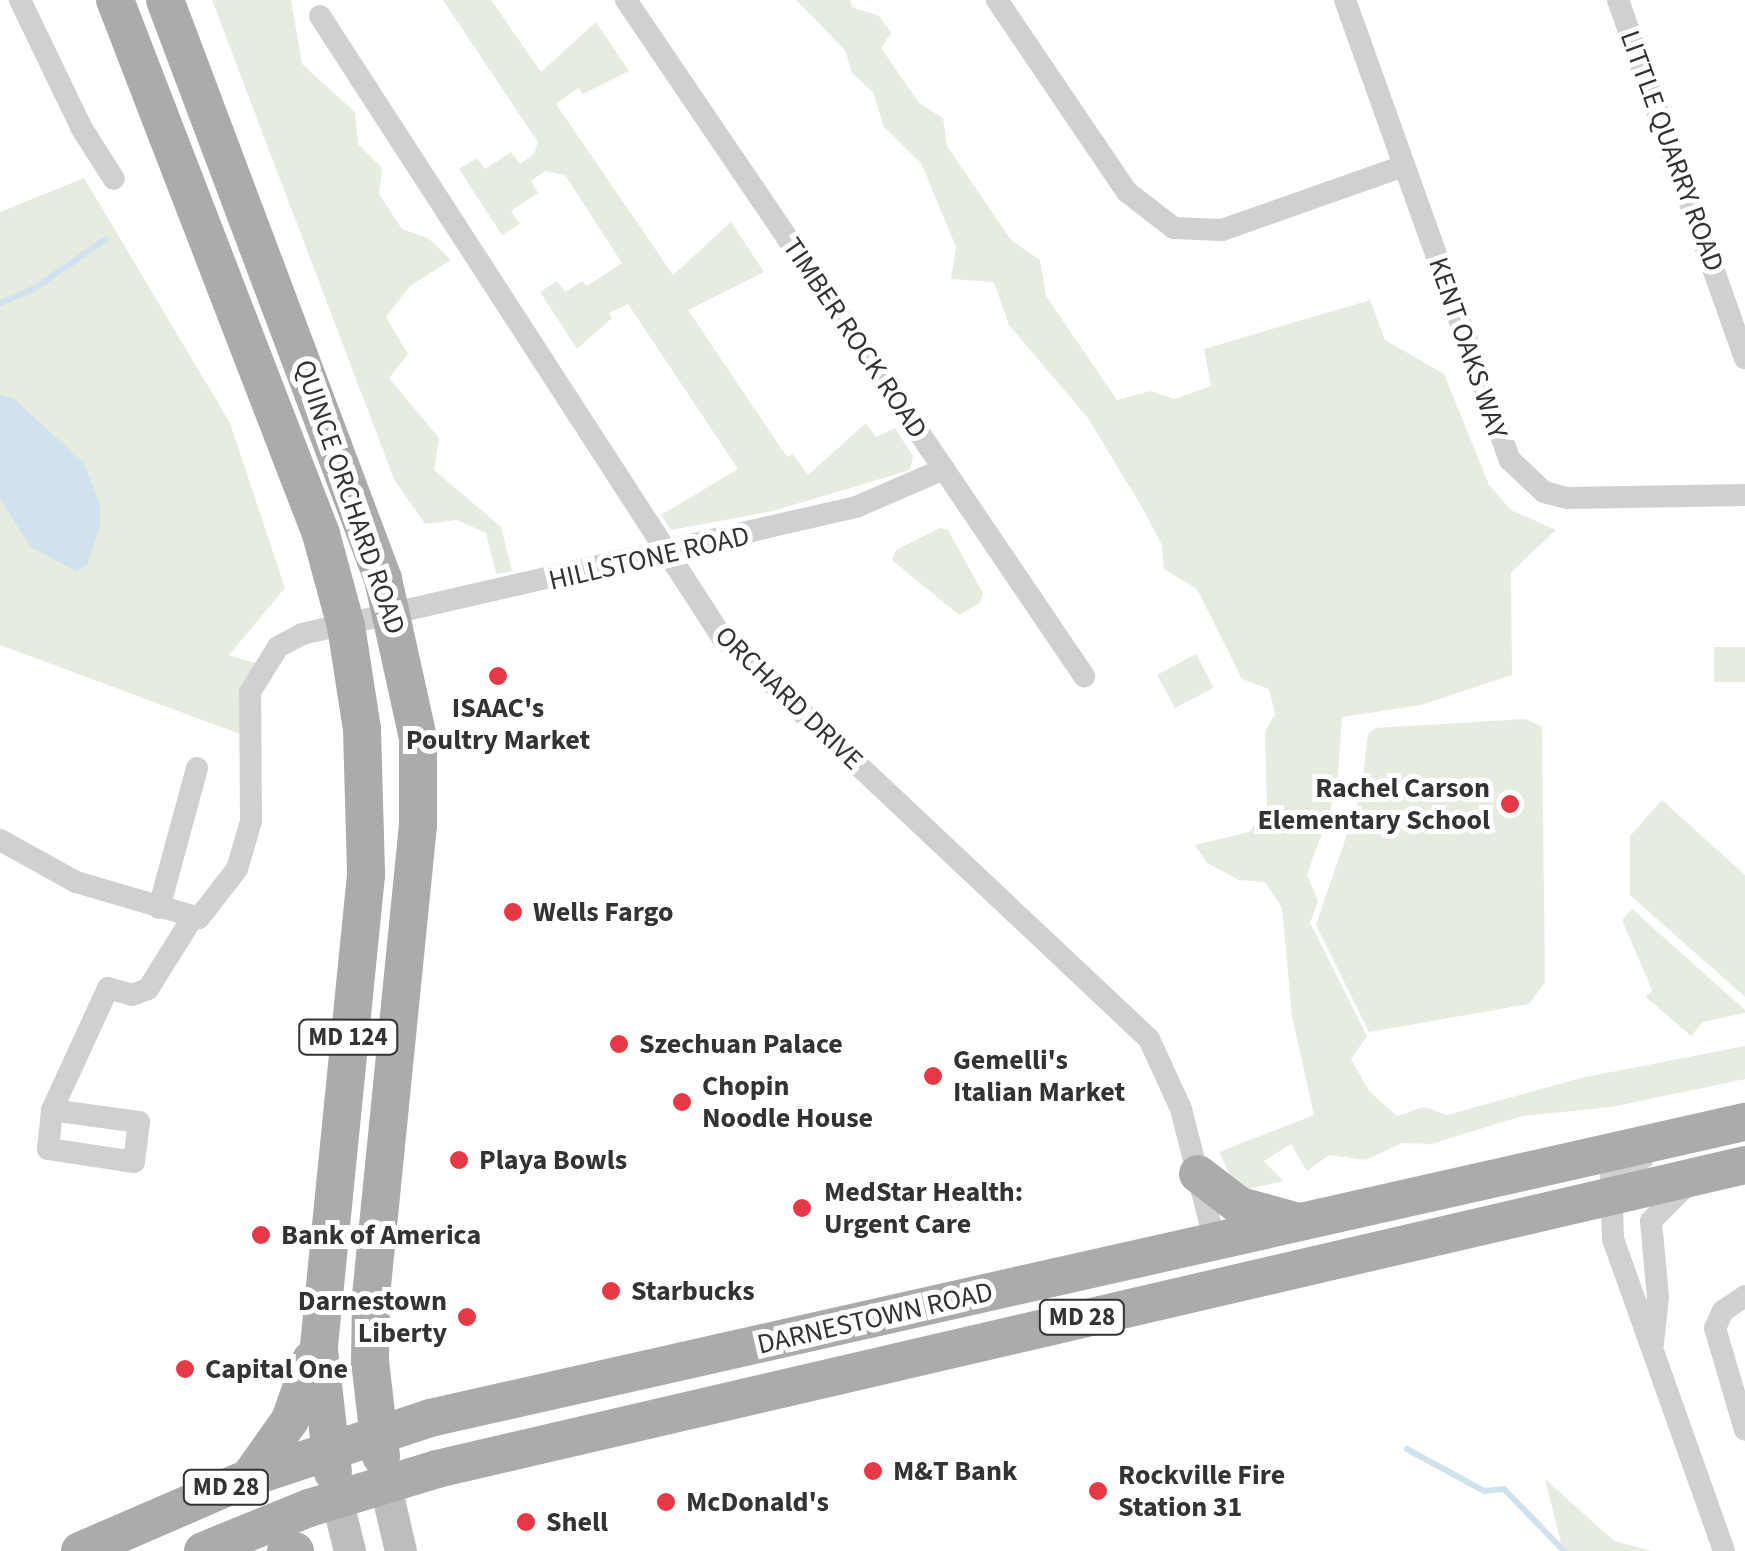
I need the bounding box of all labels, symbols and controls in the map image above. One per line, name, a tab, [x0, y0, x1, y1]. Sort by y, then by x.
street label: LITTLE QUARRY ROAD	[1613, 26, 1731, 276]
street label: TIMBER ROCK ROAD	[776, 231, 934, 445]
street label: KENT OAKS WAY	[1421, 253, 1515, 443]
street label: QUINCE ORCHARD ROAD	[287, 355, 413, 639]
street label: HILLSTONE ROAD	[546, 519, 752, 597]
street label: ORCHARD DRIVE	[708, 619, 870, 777]
marker: ISAAC's Poultry Market	[487, 665, 509, 687]
place label: ISAAC's Poultry Market	[406, 691, 590, 757]
place label: Rachel Carson Elementary School	[1257, 771, 1490, 837]
marker: Rachel Carson Elementary School	[1499, 793, 1521, 815]
place label: Wells Fargo	[533, 895, 673, 929]
marker: Wells Fargo	[502, 901, 524, 923]
road number: MD 124	[298, 1017, 398, 1057]
place label: Szechuan Palace	[639, 1027, 843, 1061]
marker: Szechuan Palace	[608, 1033, 630, 1055]
place label: Gemelli's Italian Market	[953, 1043, 1125, 1109]
marker: Gemelli's Italian Market	[922, 1065, 944, 1087]
place label: Chopin Noodle House	[702, 1069, 873, 1135]
marker: Chopin Noodle House	[671, 1091, 693, 1113]
place label: Playa Bowls	[479, 1143, 627, 1177]
marker: Playa Bowls	[448, 1149, 470, 1171]
place label: MedStar Health: Urgent Care	[824, 1175, 1023, 1241]
marker: MedStar Health: Urgent Care	[789, 1195, 815, 1221]
place label: Bank of America	[281, 1218, 481, 1252]
marker: Bank of America	[250, 1224, 272, 1246]
place label: Starbucks	[631, 1274, 755, 1308]
street label: DARNESTOWN ROAD	[754, 1275, 996, 1361]
marker: Starbucks	[600, 1280, 622, 1302]
place label: Darnestown Liberty	[298, 1284, 447, 1350]
road number: MD 28	[1037, 1297, 1127, 1337]
marker: Darnestown Liberty	[456, 1306, 478, 1328]
place label: Capital One	[205, 1352, 348, 1386]
marker: Capital One	[174, 1358, 196, 1380]
place label: M&T Bank	[893, 1454, 1017, 1488]
place label: Rockville Fire Station 31	[1118, 1458, 1285, 1524]
marker: M&T Bank	[862, 1460, 884, 1482]
road number: MD 28	[181, 1467, 271, 1507]
marker: Rockville Fire Station 31	[1087, 1480, 1109, 1502]
place label: McDonald's	[686, 1485, 829, 1519]
marker: McDonald's	[655, 1491, 677, 1513]
place label: Shell	[546, 1505, 608, 1539]
marker: Shell	[515, 1511, 537, 1533]

